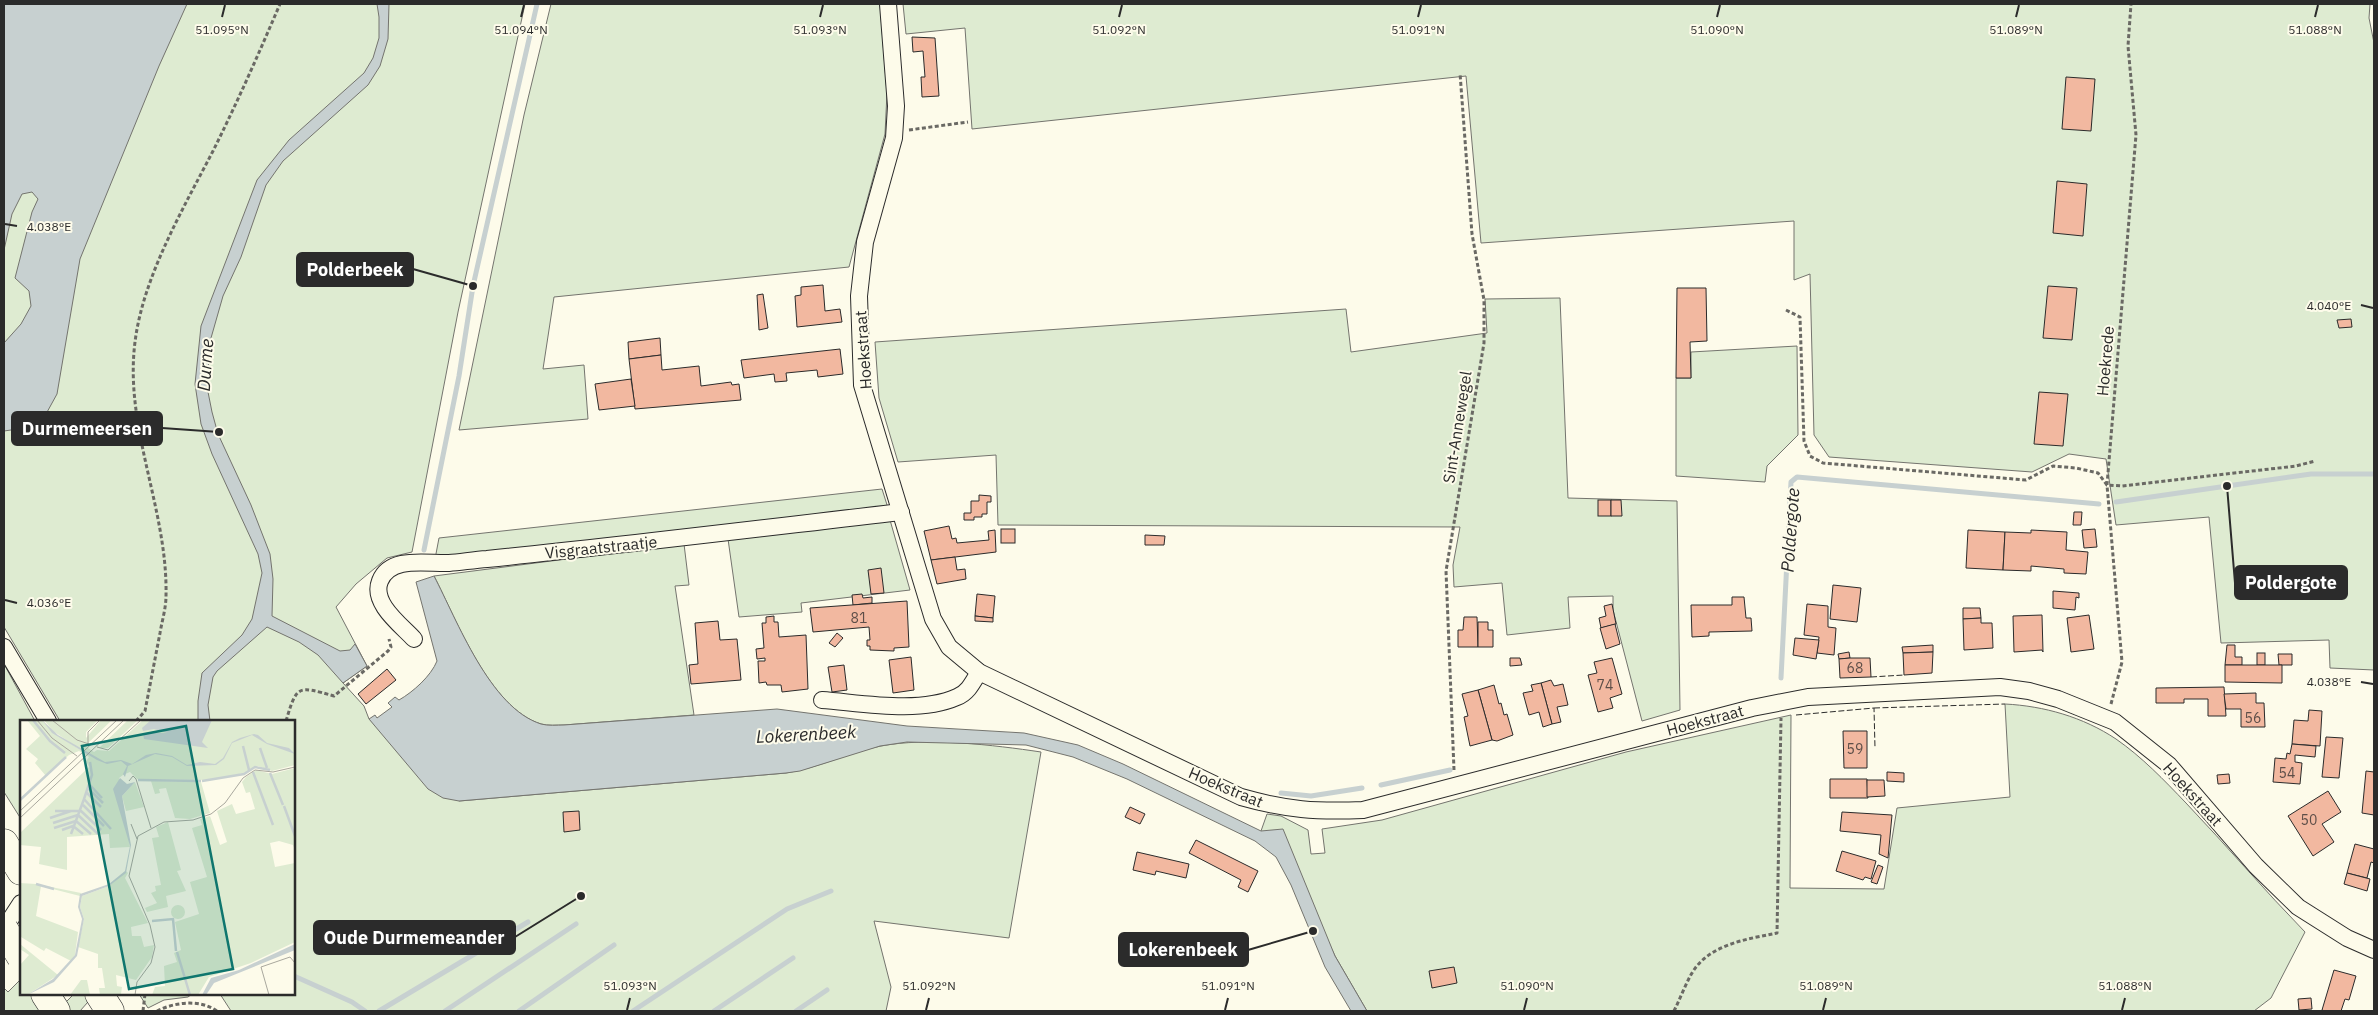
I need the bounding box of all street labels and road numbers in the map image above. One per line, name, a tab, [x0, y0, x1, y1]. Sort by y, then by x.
street label: Hoekstraat	[850, 310, 876, 390]
street label: Hoekrede	[2092, 325, 2118, 397]
street label: Sint-Annewegel	[1438, 369, 1476, 485]
street label: Visgraatstraatje	[544, 531, 658, 563]
street label: Hoekstraat	[1664, 700, 1746, 740]
street label: Hoekstraat	[2159, 758, 2227, 830]
street label: Hoekstraat	[1186, 762, 1266, 812]

